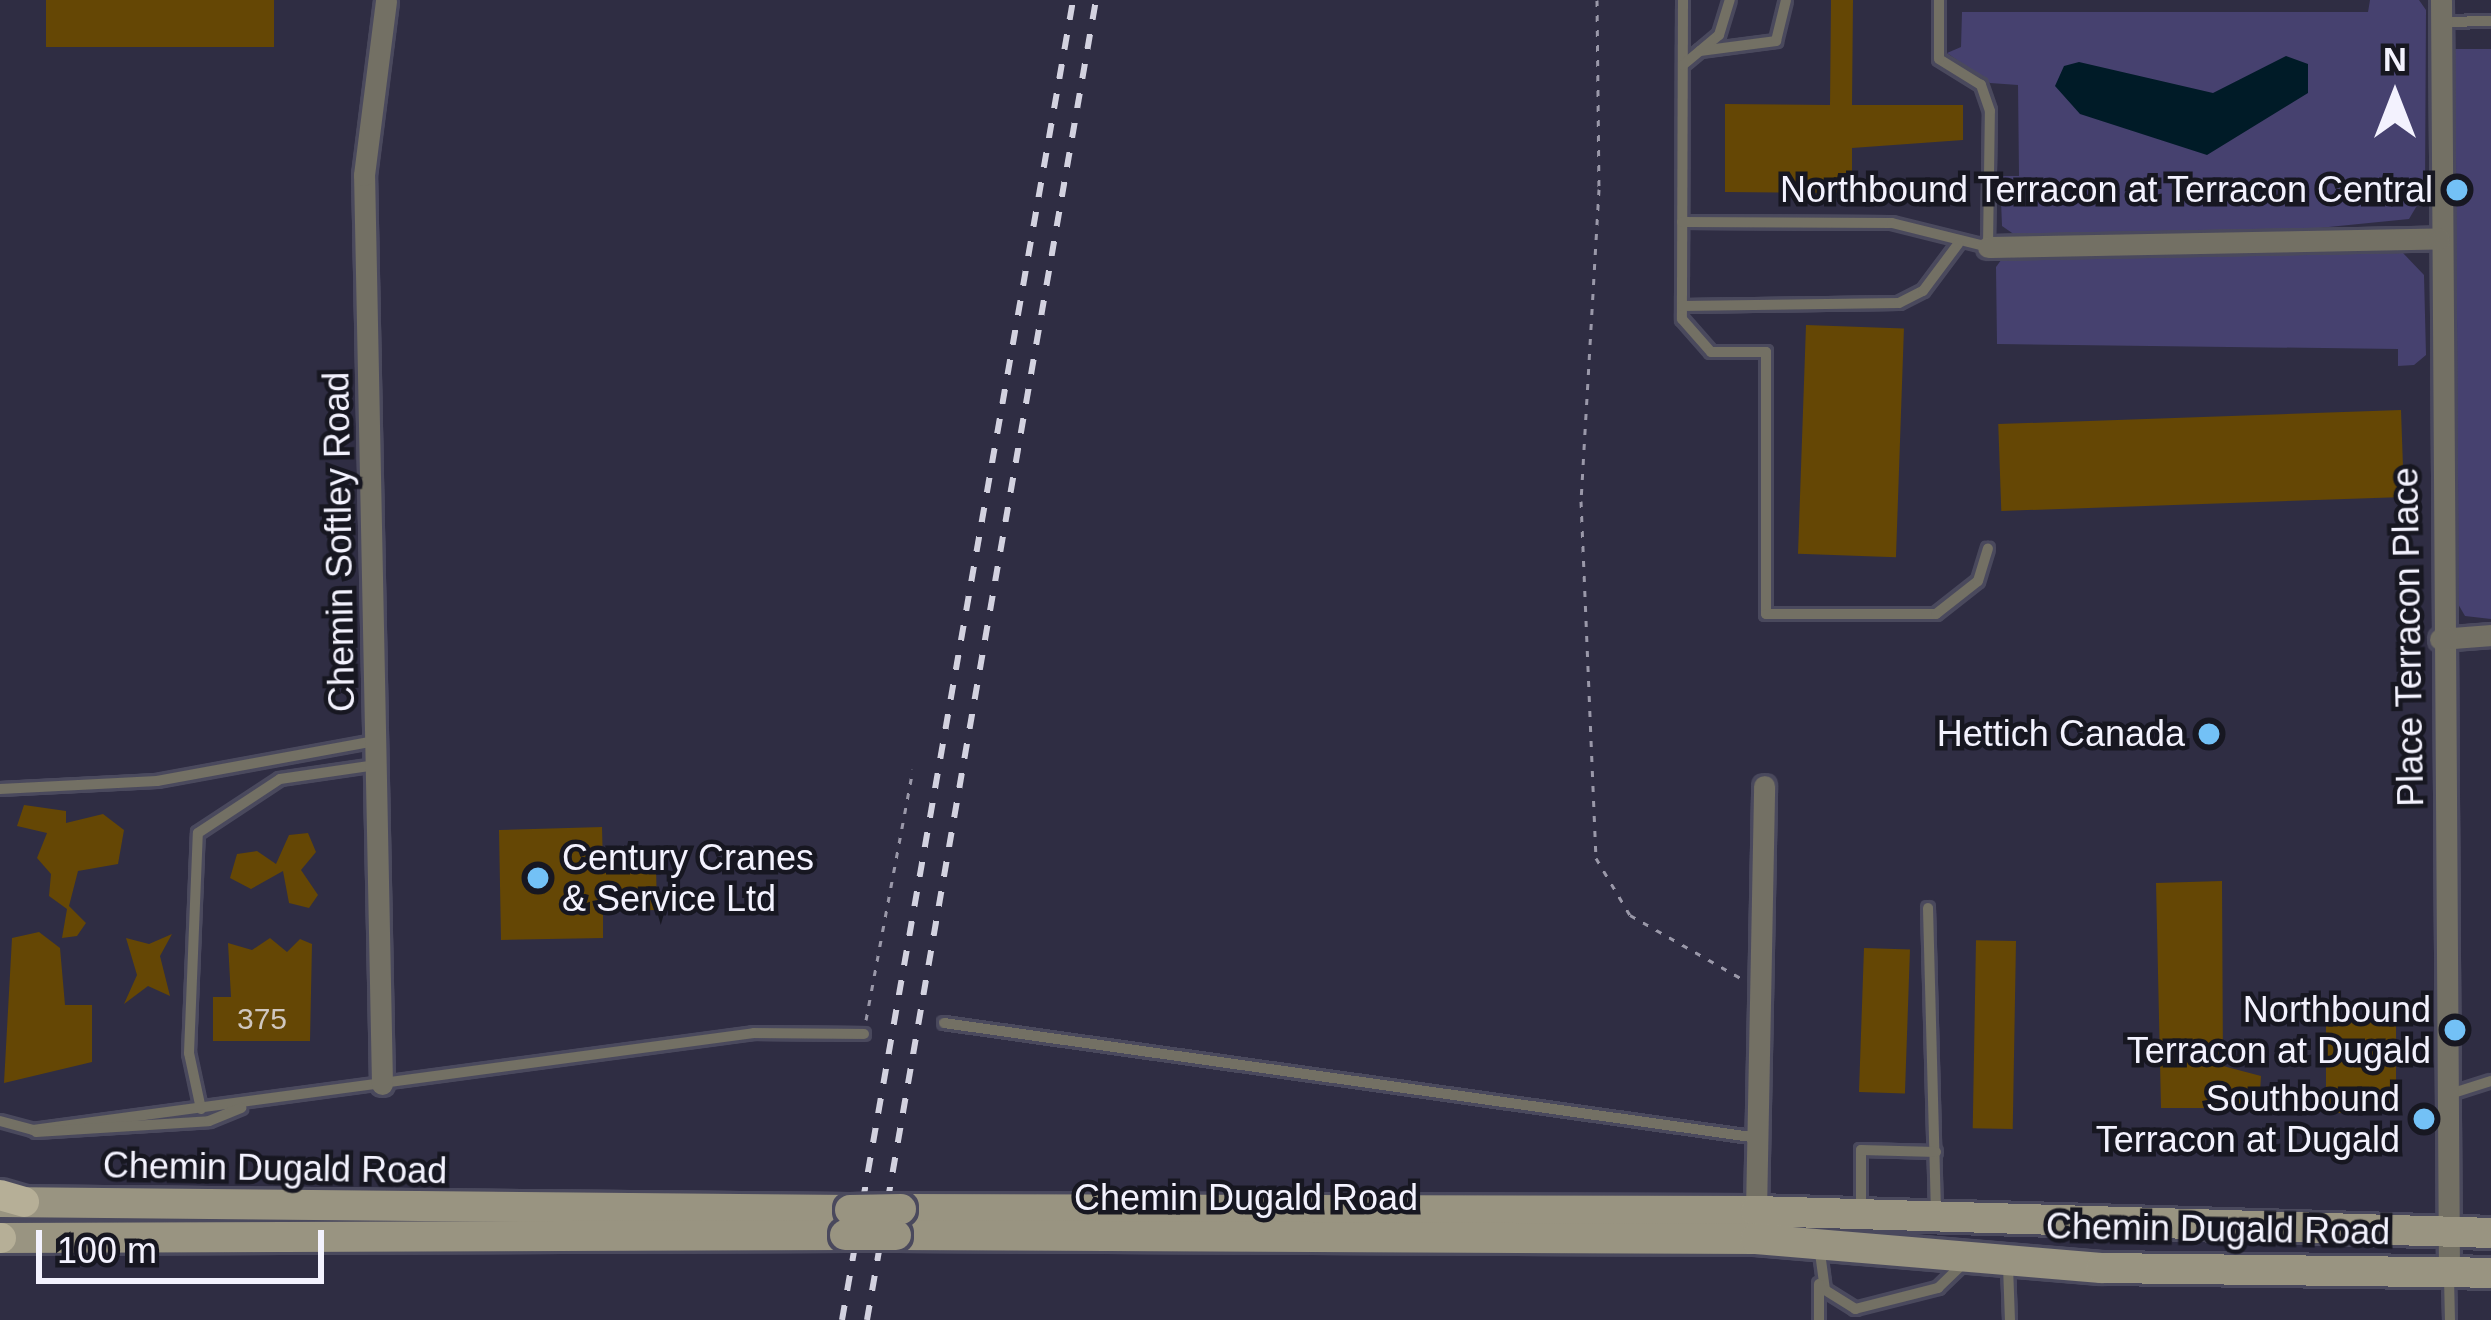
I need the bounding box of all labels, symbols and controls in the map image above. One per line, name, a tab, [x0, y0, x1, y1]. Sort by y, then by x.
north arrow	[2335, 36, 2455, 156]
text: N	[2383, 41, 2407, 78]
place label: Northbound Terracon at Terracon Central	[1779, 168, 2433, 212]
marker: Northbound Terracon at Terracon Central	[2444, 177, 2470, 203]
street label: Chemin Softley Road	[314, 372, 364, 712]
street label: Place Terracon Place	[2383, 467, 2433, 807]
place label: Hettich Canada	[1937, 712, 2185, 756]
marker: Hettich Canada	[2196, 721, 2222, 747]
place label: Century Cranes & Service Ltd	[562, 835, 814, 920]
marker: Century Cranes & Service Ltd	[525, 865, 551, 891]
place label: Northbound Terracon at Dugald	[2127, 987, 2431, 1072]
house number: 375	[237, 1001, 287, 1037]
marker: Northbound Terracon at Dugald	[2442, 1017, 2468, 1043]
place label: Southbound Terracon at Dugald	[2096, 1076, 2400, 1161]
marker: Southbound Terracon at Dugald	[2411, 1106, 2437, 1132]
street label: Chemin Dugald Road	[103, 1143, 447, 1193]
street label: Chemin Dugald Road	[1074, 1176, 1418, 1220]
street label: Chemin Dugald Road	[2046, 1204, 2390, 1254]
scale bar	[42, 1206, 330, 1280]
text: 100 m	[57, 1230, 157, 1271]

